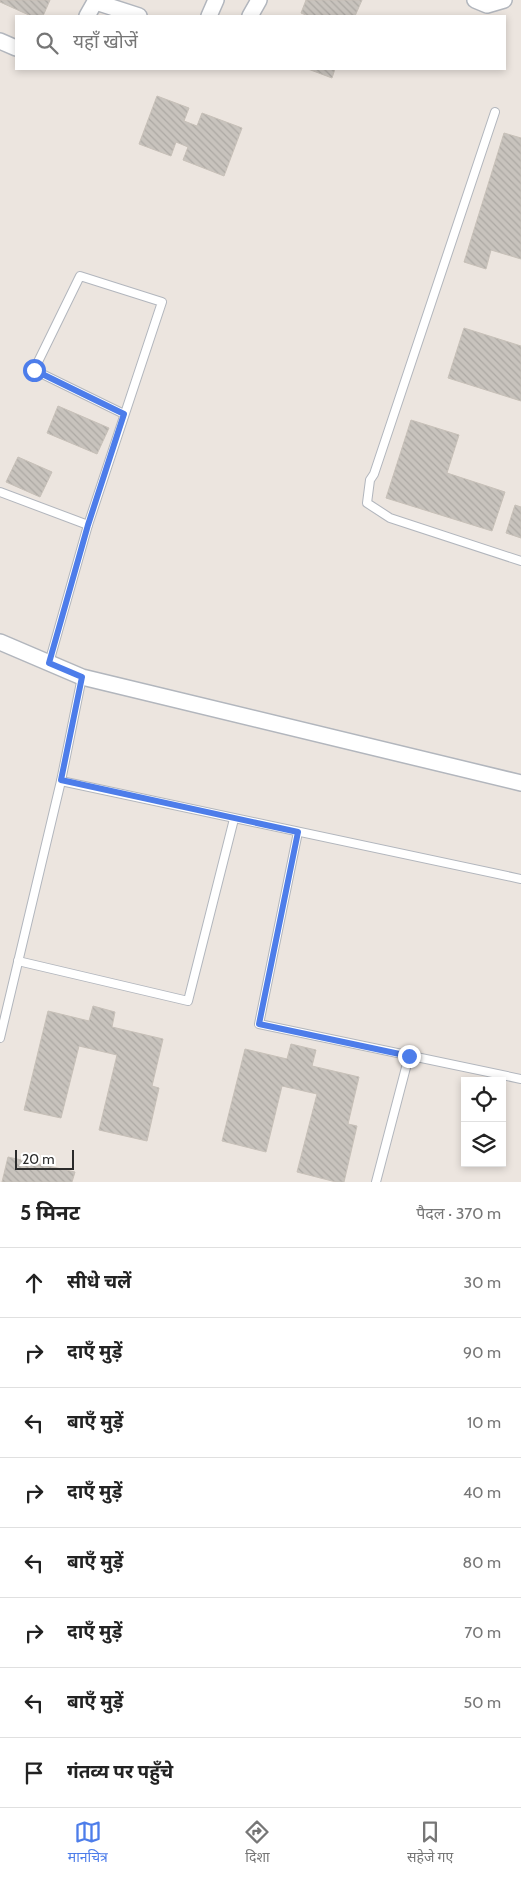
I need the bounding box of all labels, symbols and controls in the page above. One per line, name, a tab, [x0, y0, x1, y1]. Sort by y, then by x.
search box	[15, 15, 506, 70]
icon: search	[33, 29, 61, 57]
text: यहाँ खोजें	[73, 30, 138, 53]
route start	[23, 359, 46, 382]
route end	[398, 1045, 421, 1068]
map controls	[461, 1077, 506, 1167]
button: locate	[461, 1077, 506, 1122]
button: layers	[461, 1122, 506, 1167]
scale bar	[15, 1147, 74, 1170]
text: 20 m	[22, 1150, 55, 1168]
text: 5 मिनट	[20, 1200, 80, 1225]
text: पैदल · 370 m	[416, 1204, 501, 1223]
icon: ahead	[20, 1269, 48, 1297]
text: सीधे चलें	[67, 1270, 131, 1293]
text: 30 m	[464, 1273, 501, 1292]
icon: right	[20, 1339, 48, 1367]
text: दाएँ मुड़ें	[67, 1340, 122, 1363]
text: 90 m	[463, 1343, 501, 1362]
icon: left	[20, 1409, 48, 1437]
text: बाएँ मुड़ें	[67, 1410, 123, 1433]
text: 10 m	[467, 1413, 501, 1432]
icon: right	[20, 1479, 48, 1507]
text: दाएँ मुड़ें	[67, 1480, 122, 1503]
text: 40 m	[463, 1483, 501, 1502]
icon: left	[20, 1549, 48, 1577]
text: बाएँ मुड़ें	[67, 1550, 123, 1573]
text: 80 m	[463, 1553, 501, 1572]
icon: right	[20, 1619, 48, 1647]
text: दाएँ मुड़ें	[67, 1620, 122, 1643]
text: 70 m	[464, 1623, 501, 1642]
icon: left	[20, 1689, 48, 1717]
text: बाएँ मुड़ें	[67, 1690, 123, 1713]
text: 50 m	[464, 1693, 501, 1712]
icon: arrive	[20, 1759, 48, 1787]
text: गंतव्य पर पहुँचे	[67, 1760, 173, 1783]
tab: मानचित्र	[68, 1818, 108, 1868]
tab: दिशा	[243, 1818, 271, 1868]
tab: सहेजे गए	[407, 1818, 453, 1868]

